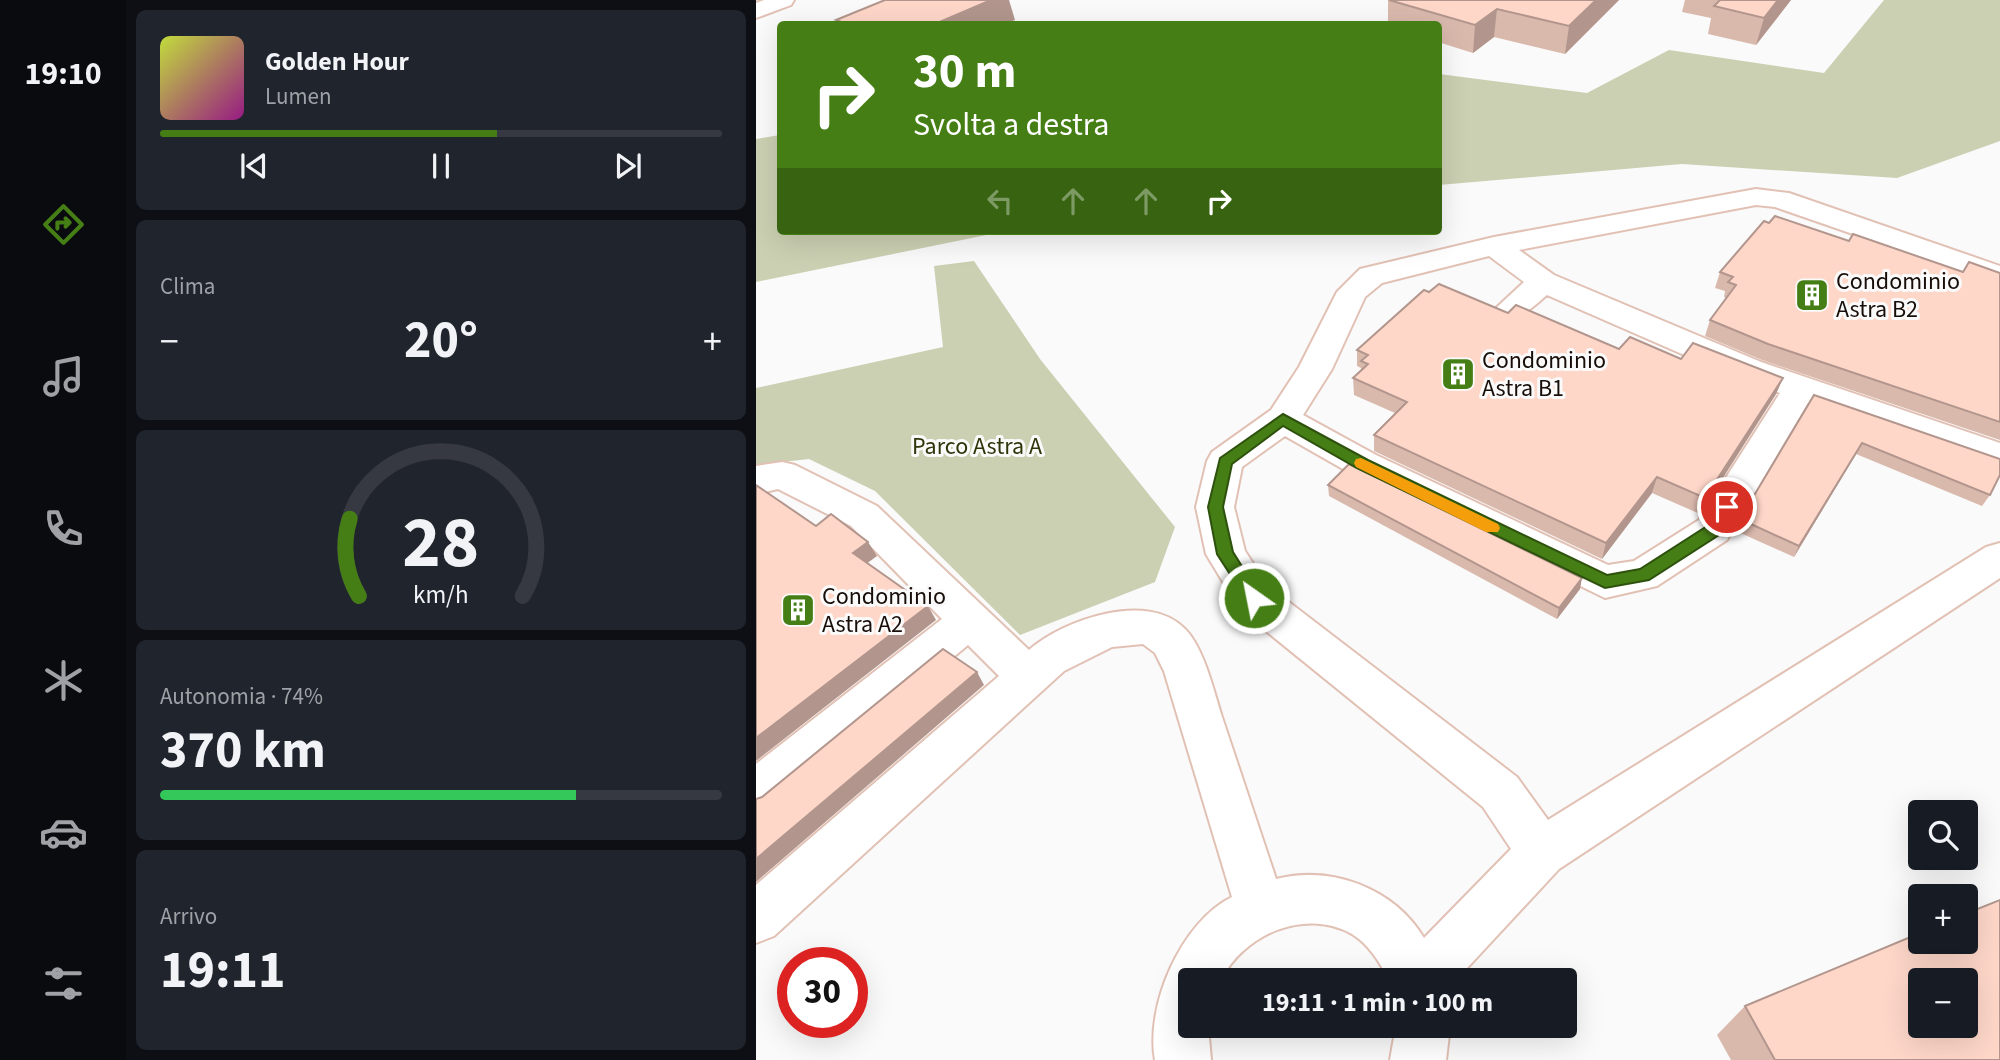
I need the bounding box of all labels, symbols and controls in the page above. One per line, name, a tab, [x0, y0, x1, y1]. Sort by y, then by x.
text: 30 m	[913, 37, 1017, 107]
text: Golden Hour	[265, 43, 409, 80]
icon: right	[798, 49, 889, 140]
text: 19:10	[24, 51, 102, 97]
text: Lumen	[265, 80, 332, 113]
text: Svolta a destra	[913, 102, 1109, 148]
icon: previous	[235, 147, 273, 185]
icon: pause	[422, 147, 460, 185]
icon: next	[609, 147, 647, 185]
icon: left	[981, 182, 1019, 220]
icon: ahead	[1054, 182, 1092, 220]
icon: ahead	[1127, 182, 1165, 220]
icon: right	[1200, 182, 1238, 220]
icon: directions	[39, 200, 88, 249]
place label: Condominio Astra B2	[1836, 264, 1960, 327]
text: Clima	[160, 270, 215, 303]
building icon: Condominio Astra B2	[1793, 276, 1831, 314]
text: 20°	[404, 304, 478, 378]
text: −	[160, 315, 179, 369]
text: +	[703, 315, 722, 369]
place label: Condominio Astra B1	[1482, 343, 1606, 406]
icon: music	[39, 352, 88, 401]
building icon: Condominio Astra B1	[1439, 355, 1477, 393]
park label: Parco Astra A	[912, 429, 1042, 464]
pin	[1697, 477, 1757, 537]
icon: arrive	[1708, 488, 1746, 526]
text: 28	[403, 491, 479, 595]
icon: phone	[39, 504, 88, 553]
position arrow	[1217, 561, 1291, 635]
text: km/h	[413, 577, 469, 613]
place label: Condominio Astra A2	[822, 579, 946, 642]
building icon: Condominio Astra A2	[779, 591, 817, 629]
icon: climate	[39, 656, 88, 705]
text: Autonomia · 74%	[160, 680, 323, 713]
text: 370 km	[160, 714, 326, 788]
map controls	[1908, 800, 1978, 1038]
button: search	[1908, 800, 1978, 870]
icon: car	[39, 808, 88, 857]
button: +	[1908, 884, 1978, 954]
text: Arrivo	[160, 900, 217, 933]
text: 19:11	[160, 934, 285, 1008]
speed limit sign: 30	[777, 947, 868, 1038]
icon: filters	[39, 959, 88, 1008]
button: −	[1908, 968, 1978, 1038]
text: 19:11 · 1 min · 100 m	[1262, 984, 1493, 1021]

